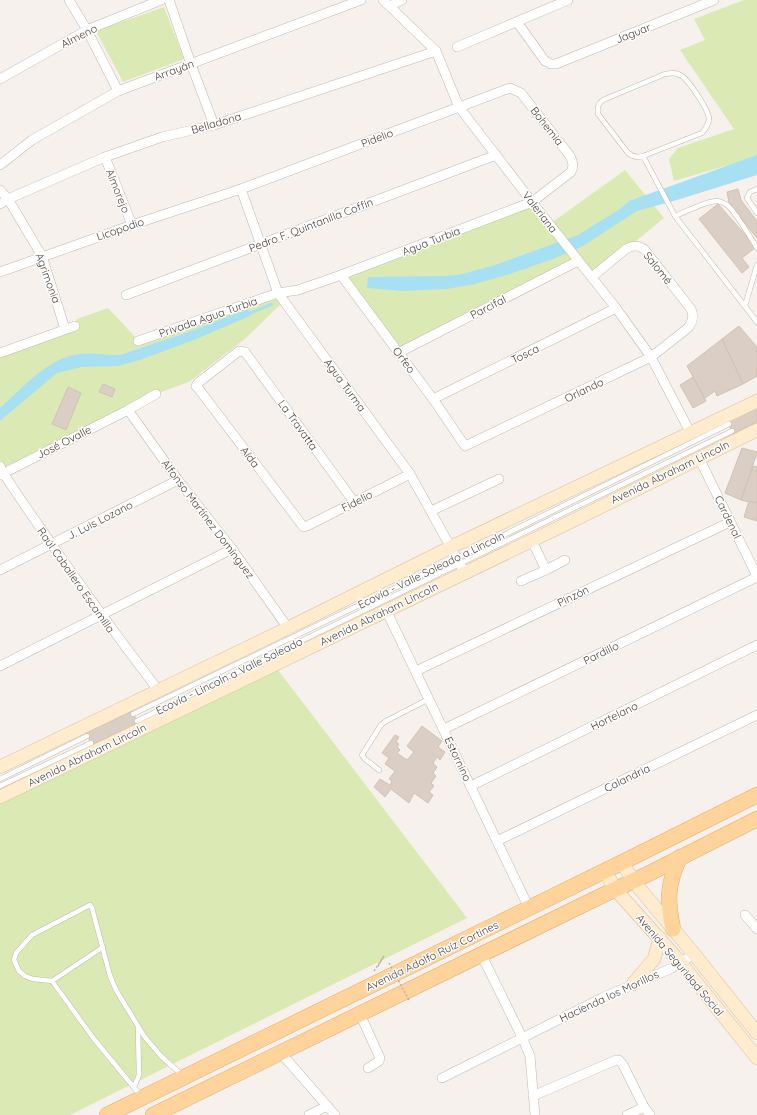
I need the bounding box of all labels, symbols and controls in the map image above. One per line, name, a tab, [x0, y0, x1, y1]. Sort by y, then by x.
street label: Jaguar	[613, 19, 653, 46]
street label: Almeno	[58, 21, 100, 51]
street label: Arrayán	[152, 56, 196, 84]
street label: Bohemia	[528, 104, 566, 148]
street label: Belladona	[189, 109, 243, 137]
street label: Pidelio	[359, 125, 395, 151]
street label: Almorejo	[103, 167, 133, 215]
street label: Valeriana	[519, 188, 561, 236]
street label: Pedro F. Quintanilla Coffin	[247, 195, 375, 255]
street label: Licopodio	[94, 214, 146, 244]
street label: Agua Turbia	[400, 223, 462, 259]
street label: Salomé	[641, 249, 675, 287]
street label: Agrimonia	[32, 251, 64, 305]
street label: Parcifal	[468, 292, 508, 322]
street label: Privada Agua Turbia	[157, 294, 259, 340]
street label: Tosca	[509, 341, 541, 367]
street label: Orfeo	[390, 344, 419, 376]
street label: Agua Turma	[321, 356, 369, 414]
street label: Orlando	[562, 374, 606, 405]
street label: La Travatta	[275, 397, 321, 453]
street label: José Ovalle	[34, 422, 94, 462]
street label: Avenida Abraham Lincoln	[608, 437, 732, 507]
street label: Aída	[238, 444, 262, 470]
street label: Alfonso Martínez Domínguez	[159, 457, 257, 581]
street label: Fidelio	[339, 487, 375, 515]
street label: Cardenal	[712, 493, 744, 541]
street label: J. Luis Lozano	[65, 497, 135, 542]
street label: Raúl Caballero Escamilla	[34, 525, 118, 635]
street label: Ecovía - Valle Soleado a Lincoln	[355, 528, 507, 612]
street label: Avenida Abraham Lincoln	[317, 579, 441, 649]
street label: Pinzón	[555, 582, 591, 610]
street label: Ecovía - Lincoln a Valle Soleado	[153, 634, 305, 718]
street label: Pardillo	[581, 638, 621, 668]
street label: Hortelano	[588, 698, 640, 733]
street label: Avenida Abraham Lincoln	[25, 720, 149, 790]
street label: Estornino	[442, 734, 475, 784]
street label: Calandria	[602, 761, 652, 795]
street label: Avenida Seguridad Social	[633, 911, 727, 1019]
street label: Avenida Adolfo Ruíz Cortines	[363, 918, 501, 994]
street label: Hacienda los Morillos	[557, 967, 661, 1025]

